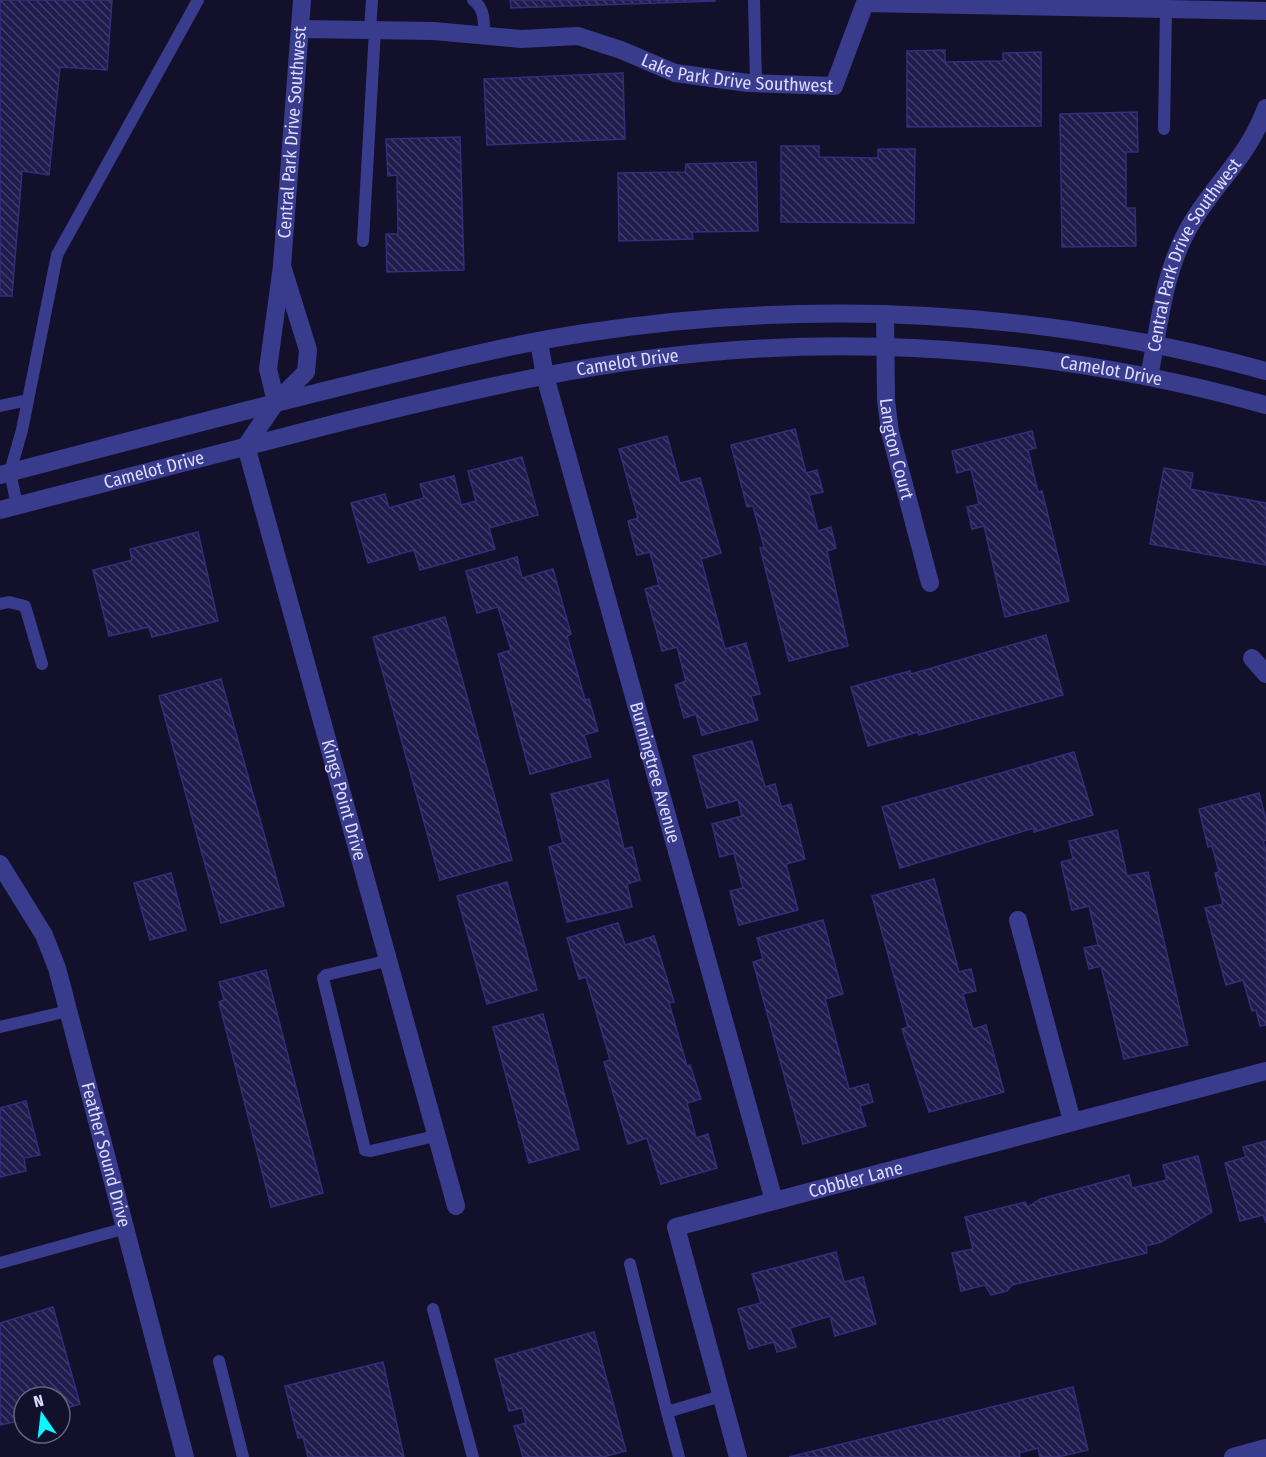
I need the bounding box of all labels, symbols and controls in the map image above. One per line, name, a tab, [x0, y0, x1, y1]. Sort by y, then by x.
street label: Central Park Drive Southwest	[273, 25, 311, 239]
street label: Lake Park Drive Southwest	[638, 49, 833, 97]
street label: Central Park Drive Southwest	[1143, 154, 1246, 354]
street label: Camelot Drive	[575, 344, 680, 381]
street label: Camelot Drive	[1059, 351, 1164, 390]
street label: Langton Court	[875, 397, 918, 502]
street label: Camelot Drive	[101, 446, 207, 494]
street label: Burningtree Avenue	[625, 699, 685, 846]
street label: Kings Point Drive	[317, 737, 371, 863]
street label: Feather Sound Drive	[76, 1080, 135, 1230]
street label: Cobbler Lane	[806, 1156, 905, 1202]
north arrow	[12, 1385, 72, 1445]
text: N	[32, 1391, 45, 1411]

